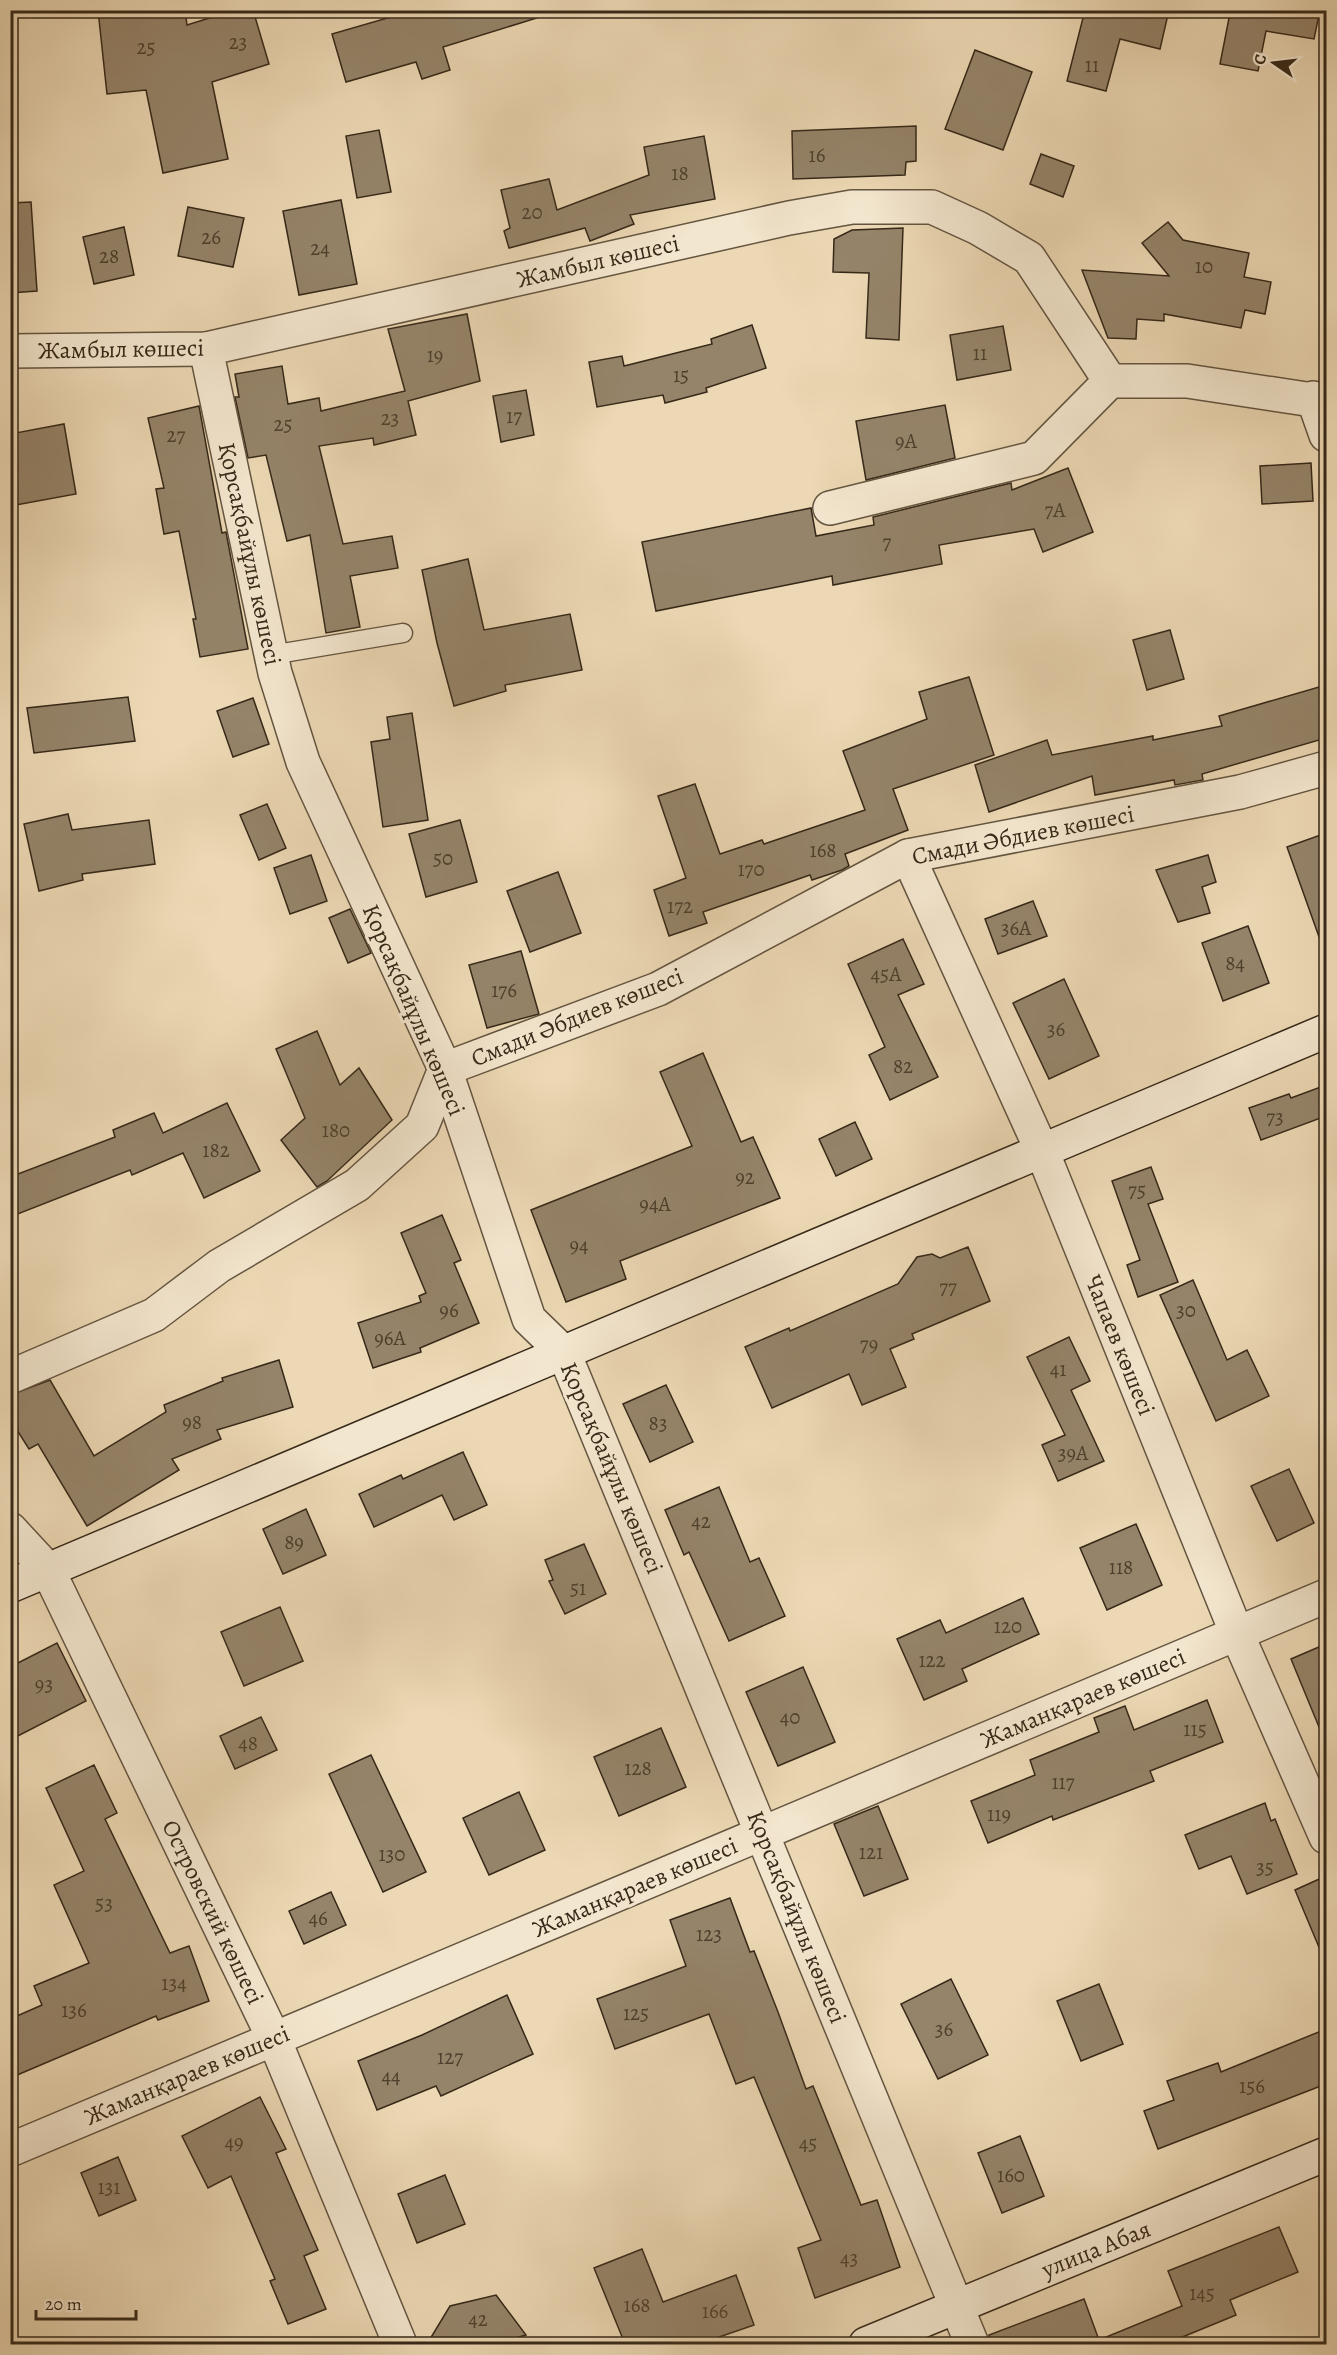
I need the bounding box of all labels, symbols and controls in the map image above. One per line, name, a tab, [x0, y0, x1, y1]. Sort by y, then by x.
house number: 23	[229, 28, 247, 56]
house number: 25	[136, 33, 156, 61]
north arrow	[1244, 33, 1304, 93]
house number: 11	[1085, 51, 1099, 79]
text: С	[1249, 52, 1272, 67]
house number: 16	[809, 141, 826, 169]
house number: 18	[671, 159, 689, 187]
house number: 20	[521, 198, 543, 226]
house number: 26	[201, 223, 221, 251]
street label: Жамбыл көшесі	[513, 227, 683, 295]
house number: 24	[310, 234, 330, 262]
house number: 28	[99, 242, 119, 270]
house number: 10	[1195, 252, 1213, 280]
street label: Жамбыл көшесі	[38, 332, 204, 366]
house number: 11	[973, 339, 987, 367]
house number: 19	[427, 341, 443, 369]
house number: 15	[673, 361, 689, 389]
house number: 17	[506, 402, 522, 430]
house number: 23	[381, 404, 399, 432]
house number: 25	[273, 410, 293, 438]
house number: 27	[167, 421, 186, 449]
house number: 9А	[895, 427, 918, 455]
street label: Қорсақбайұлы көшесі	[211, 440, 289, 668]
house number: 7А	[1044, 496, 1066, 524]
house number: 7	[883, 528, 892, 556]
street label: Смади Әбдиев көшесі	[909, 798, 1137, 872]
house number: 168	[809, 836, 837, 864]
house number: 50	[433, 844, 453, 872]
house number: 170	[737, 855, 765, 883]
house number: 172	[667, 892, 693, 920]
street label: Қорсақбайұлы көшесі	[355, 899, 473, 1121]
house number: 36А	[1001, 914, 1032, 942]
house number: 84	[1225, 949, 1245, 977]
street label: Смади Әбдиев көшесі	[466, 960, 688, 1074]
house number: 45А	[871, 960, 902, 988]
house number: 176	[491, 976, 517, 1004]
house number: 36	[1047, 1015, 1066, 1043]
house number: 82	[893, 1052, 913, 1080]
house number: 73	[1266, 1103, 1284, 1131]
house number: 180	[322, 1116, 350, 1144]
house number: 182	[202, 1136, 230, 1164]
house number: 92	[735, 1163, 755, 1191]
house number: 75	[1128, 1176, 1146, 1204]
house number: 94А	[639, 1190, 671, 1218]
house number: 94	[569, 1231, 589, 1259]
street label: Чапаев көшесі	[1077, 1270, 1163, 1420]
house number: 77	[939, 1273, 957, 1301]
house number: 96	[439, 1296, 459, 1324]
house number: 30	[1176, 1296, 1196, 1324]
house number: 96А	[374, 1324, 406, 1352]
house number: 79	[860, 1330, 878, 1358]
house number: 41	[1050, 1355, 1066, 1383]
street label: Қорсақбайұлы көшесі	[553, 1357, 671, 1579]
house number: 98	[182, 1408, 202, 1436]
house number: 83	[649, 1409, 667, 1437]
house number: 39А	[1058, 1439, 1089, 1467]
house number: 42	[691, 1507, 711, 1535]
house number: 89	[284, 1528, 304, 1556]
house number: 118	[1109, 1553, 1133, 1581]
house number: 51	[570, 1574, 586, 1602]
house number: 120	[994, 1612, 1022, 1640]
street label: Жаманқараев көшесі	[976, 1640, 1190, 1756]
house number: 122	[918, 1646, 946, 1674]
house number: 93	[35, 1670, 53, 1698]
house number: 40	[780, 1703, 800, 1731]
house number: 115	[1183, 1715, 1207, 1743]
house number: 48	[238, 1729, 258, 1757]
house number: 128	[624, 1754, 652, 1782]
house number: 117	[1051, 1768, 1075, 1796]
house number: 119	[987, 1800, 1011, 1828]
street label: Қорсақбайұлы көшесі	[740, 1806, 854, 2028]
street label: Островский көшесі	[154, 1814, 272, 2010]
street label: Жаманқараев көшесі	[528, 1829, 742, 1945]
house number: 121	[859, 1838, 883, 1866]
house number: 130	[378, 1840, 406, 1868]
house number: 35	[1256, 1853, 1274, 1881]
house number: 53	[95, 1889, 113, 1917]
house number: 46	[308, 1904, 328, 1932]
house number: 123	[696, 1920, 722, 1948]
house number: 134	[161, 1969, 187, 1997]
house number: 136	[61, 1996, 87, 2024]
house number: 125	[623, 1999, 649, 2027]
house number: 36	[935, 2015, 954, 2043]
street label: Жаманқараев көшесі	[80, 2017, 294, 2133]
house number: 127	[437, 2043, 463, 2071]
house number: 44	[381, 2062, 401, 2090]
house number: 156	[1239, 2072, 1265, 2100]
house number: 49	[224, 2128, 244, 2156]
house number: 45	[799, 2129, 817, 2157]
house number: 160	[997, 2161, 1025, 2189]
house number: 131	[97, 2173, 121, 2201]
street label: улица Абая	[1036, 2213, 1155, 2286]
house number: 43	[840, 2244, 858, 2272]
house number: 145	[1189, 2279, 1215, 2307]
scale bar	[36, 2283, 136, 2321]
house number: 168	[623, 2291, 651, 2319]
text: 20 m	[45, 2292, 82, 2316]
house number: 166	[702, 2297, 729, 2325]
house number: 42	[468, 2305, 488, 2333]

